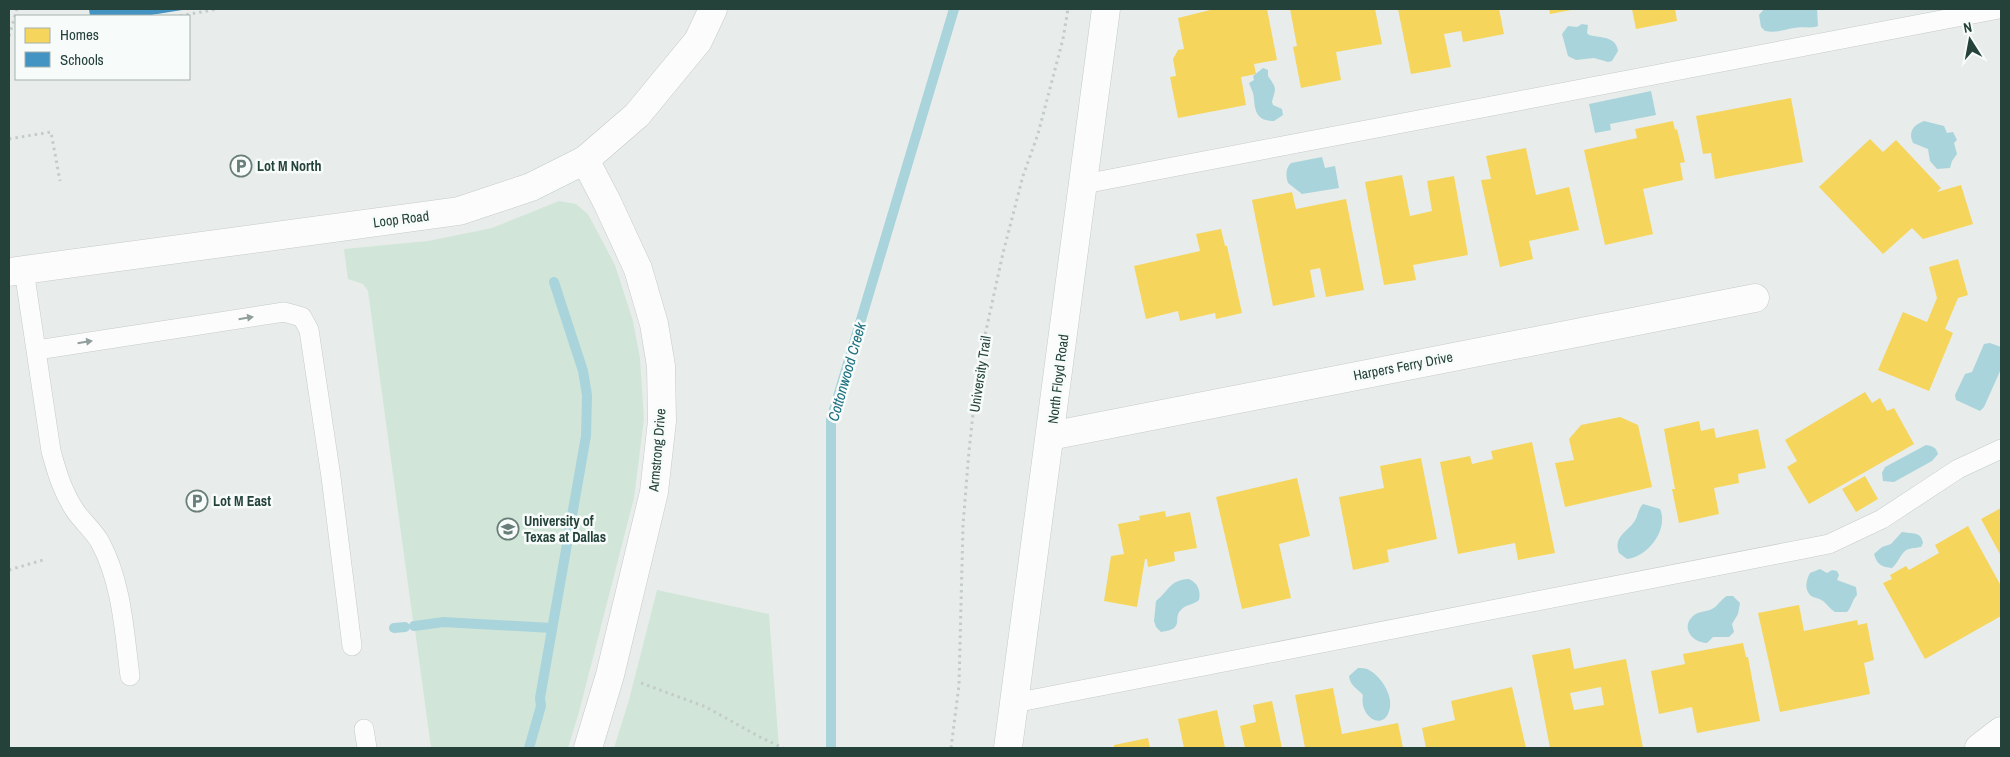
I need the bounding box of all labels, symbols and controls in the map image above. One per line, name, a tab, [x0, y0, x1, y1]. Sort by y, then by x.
legend	[15, 15, 190, 80]
north arrow	[1945, 15, 1995, 65]
text: N	[1962, 18, 1973, 37]
text: Homes	[60, 24, 99, 45]
text: Schools	[60, 49, 104, 70]
parking icon: Lot M North	[229, 154, 253, 178]
place label: Lot M North	[257, 157, 321, 175]
street label: Loop Road	[372, 207, 430, 231]
one-way arrow	[238, 313, 254, 321]
water label: Cottonwood Creek	[822, 319, 871, 424]
street label: North Floyd Road	[1044, 333, 1072, 425]
street label: University Trail	[965, 334, 995, 414]
one-way arrow	[78, 338, 94, 346]
street label: Harpers Ferry Drive	[1352, 348, 1454, 384]
street label: Armstrong Drive	[644, 408, 670, 493]
parking icon: Lot M East	[185, 489, 209, 513]
place label: Lot M East	[213, 492, 271, 510]
place label: University of Texas at Dallas	[524, 512, 606, 546]
school or university icon: University of Texas at Dallas	[496, 517, 520, 541]

